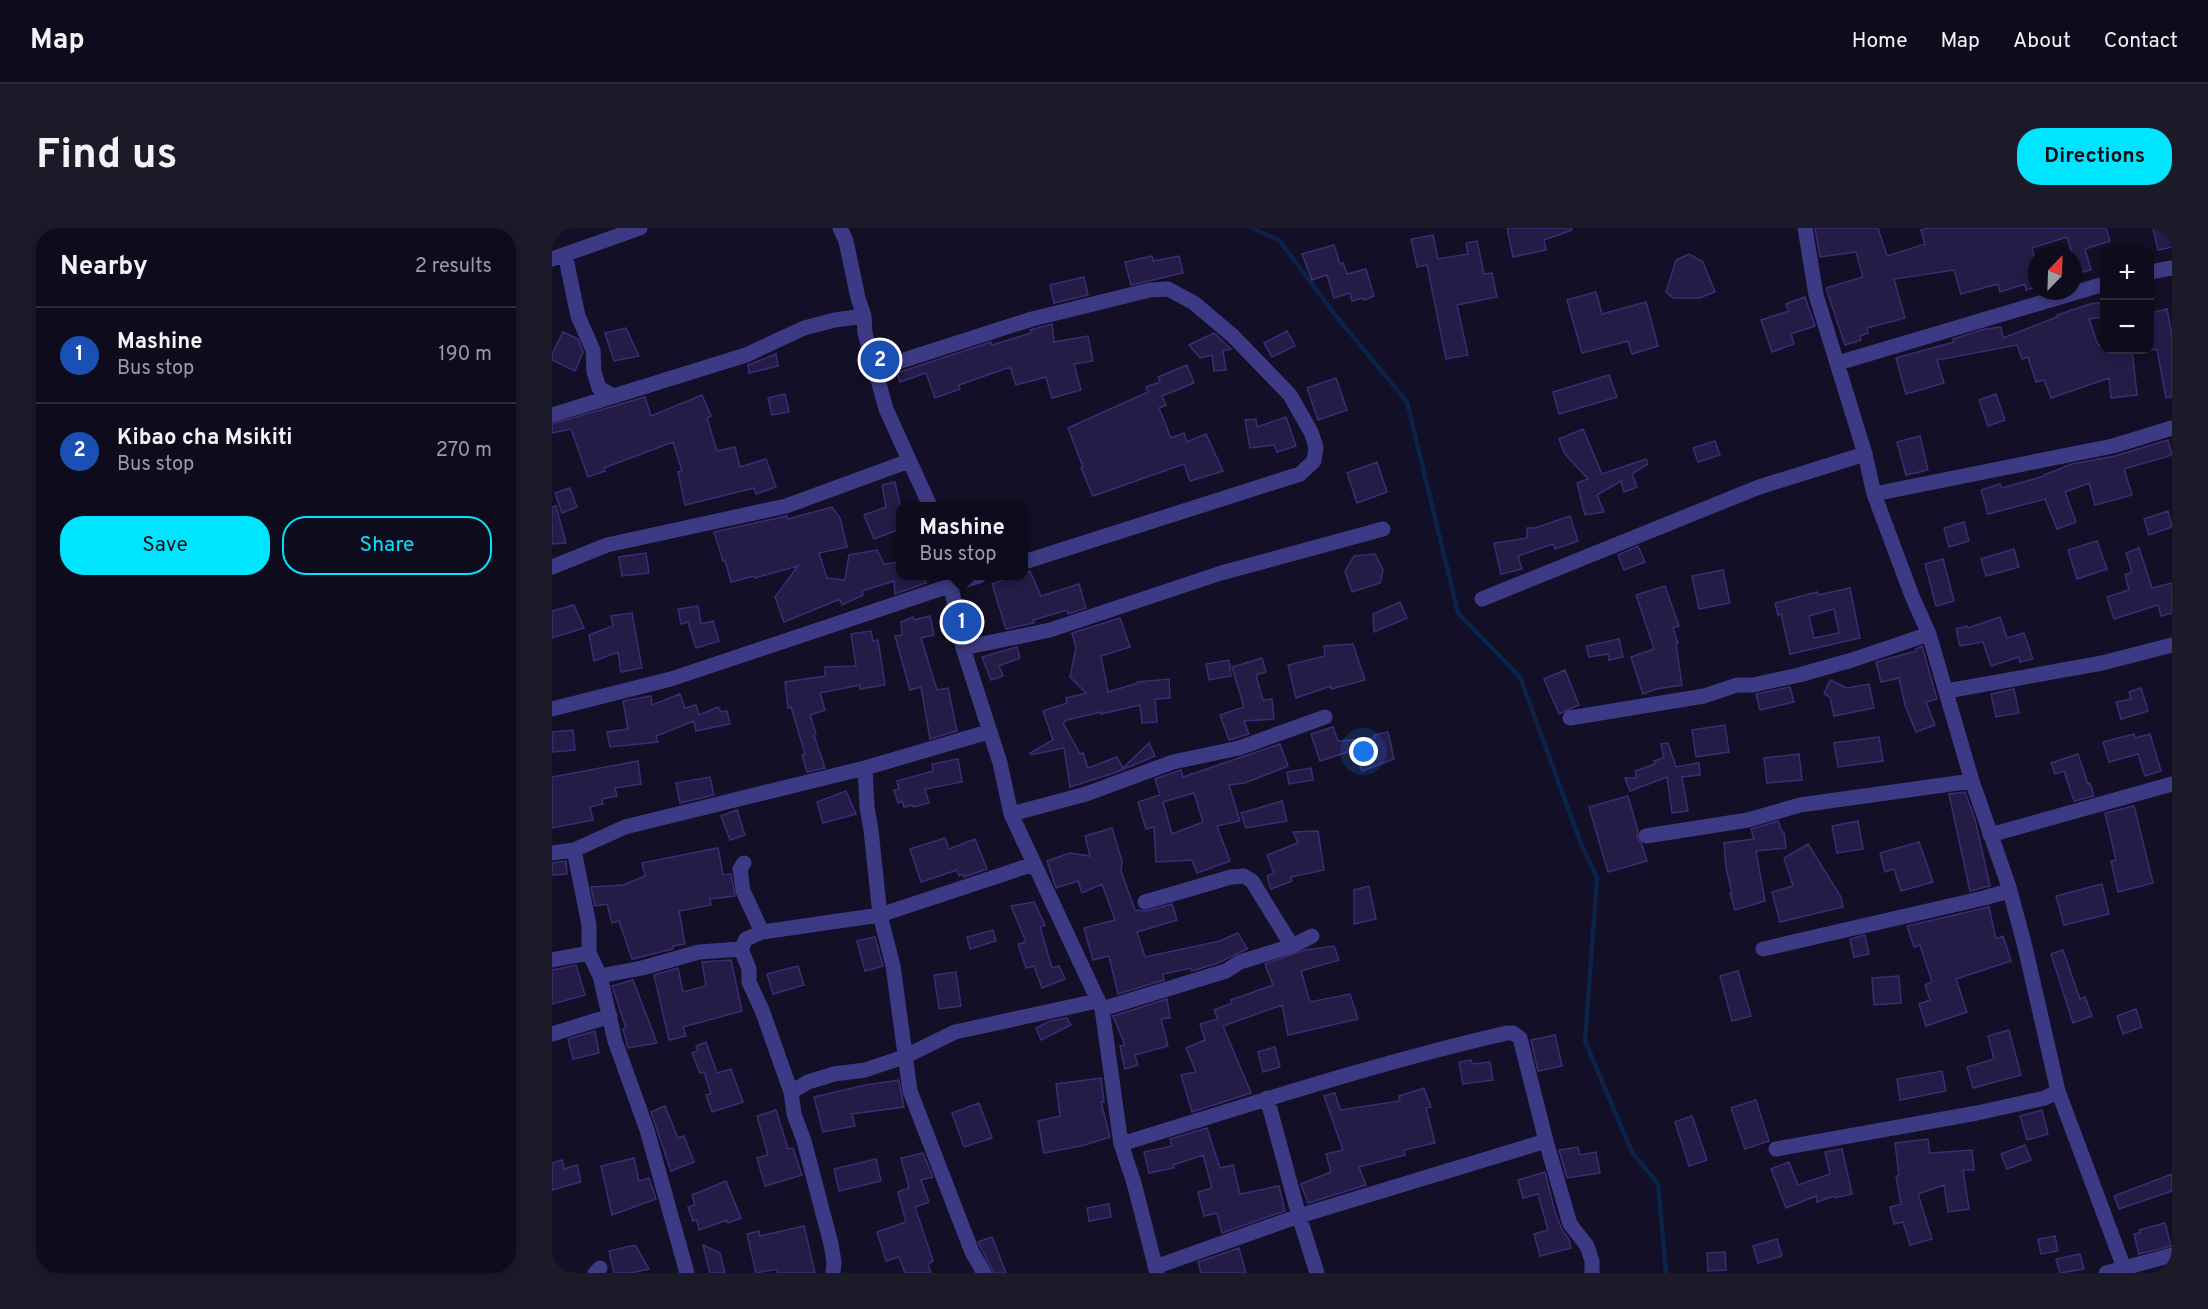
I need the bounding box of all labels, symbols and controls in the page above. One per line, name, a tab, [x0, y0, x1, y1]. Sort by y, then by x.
text: Map	[30, 23, 85, 59]
text: Home	[1852, 28, 1908, 55]
text: Map	[1941, 28, 1980, 55]
text: About	[2013, 28, 2071, 55]
text: Contact	[2104, 28, 2178, 55]
button: Directions	[2017, 128, 2172, 185]
text: Find us	[36, 130, 177, 183]
north arrow	[2028, 246, 2082, 300]
map controls	[2100, 246, 2154, 354]
button: +	[2100, 246, 2154, 300]
text: Nearby	[60, 251, 148, 284]
text: 2 results	[415, 254, 492, 280]
button: −	[2100, 300, 2154, 354]
text: Mashine	[117, 329, 203, 356]
pin: 2	[860, 338, 900, 382]
text: 1	[76, 342, 84, 368]
text: 190 m	[438, 342, 492, 368]
text: Bus stop	[117, 356, 194, 382]
text: Kibao cha Msikiti	[117, 425, 292, 452]
text: 2	[73, 438, 86, 464]
text: 270 m	[436, 438, 492, 464]
text: Bus stop	[117, 452, 194, 478]
popup	[896, 502, 1028, 580]
text: Mashine	[919, 515, 1005, 542]
button: Save	[60, 516, 270, 575]
button: Share	[282, 516, 492, 575]
text: Bus stop	[919, 542, 997, 568]
pin: 1	[942, 600, 982, 644]
your location	[1349, 737, 1378, 766]

